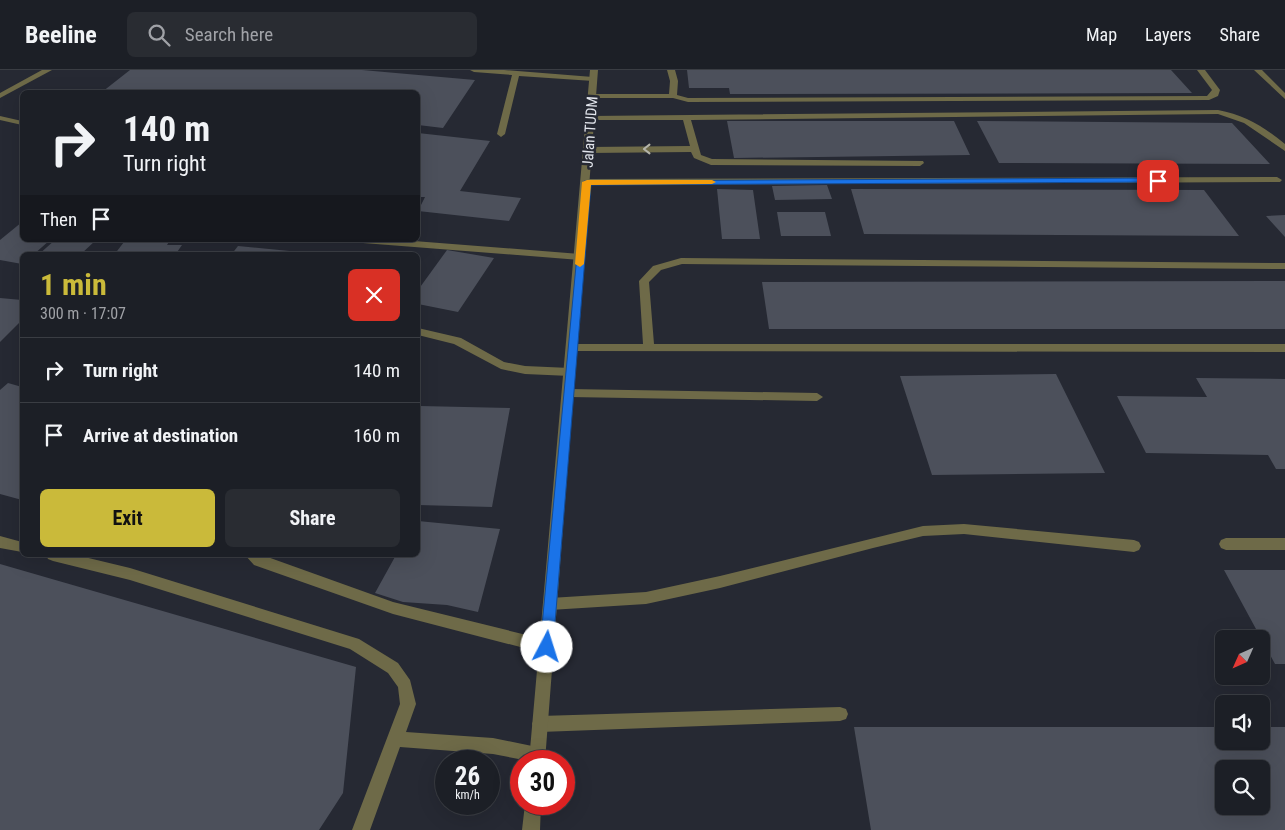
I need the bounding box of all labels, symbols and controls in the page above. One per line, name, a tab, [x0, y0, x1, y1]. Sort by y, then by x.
search box	[127, 12, 477, 57]
text: Beeline	[25, 21, 97, 49]
icon: search	[145, 21, 173, 49]
text: Search here	[185, 23, 273, 46]
text: Map	[1086, 24, 1117, 45]
text: Layers	[1145, 24, 1192, 45]
text: Share	[1220, 24, 1260, 45]
street label: Jalan TUDM	[579, 96, 601, 168]
text: 140 m	[123, 109, 210, 150]
icon: right	[40, 110, 105, 175]
one-way arrow	[643, 144, 650, 154]
text: Turn right	[123, 151, 206, 176]
pin	[1137, 160, 1179, 202]
icon: arrive	[1144, 167, 1172, 195]
icon: arrive	[87, 205, 115, 233]
text: Then	[40, 208, 77, 231]
text: 1 min	[40, 267, 107, 302]
button: close	[348, 269, 400, 321]
text: 300 m · 17:07	[40, 304, 126, 323]
icon: right	[40, 356, 68, 384]
text: Turn right	[83, 359, 158, 382]
text: 140 m	[353, 359, 400, 382]
icon: arrive	[40, 421, 68, 449]
text: Arrive at destination	[83, 424, 238, 447]
text: 160 m	[353, 424, 400, 447]
button: Exit	[40, 489, 215, 547]
button: Share	[225, 489, 400, 547]
position arrow	[520, 620, 572, 672]
north arrow	[1215, 630, 1270, 685]
map controls	[1215, 630, 1270, 815]
button: sound	[1215, 695, 1270, 750]
speed limit sign: 30	[510, 750, 575, 815]
button: search	[1215, 760, 1270, 815]
text: 26	[455, 762, 480, 791]
text: km/h	[455, 788, 480, 802]

